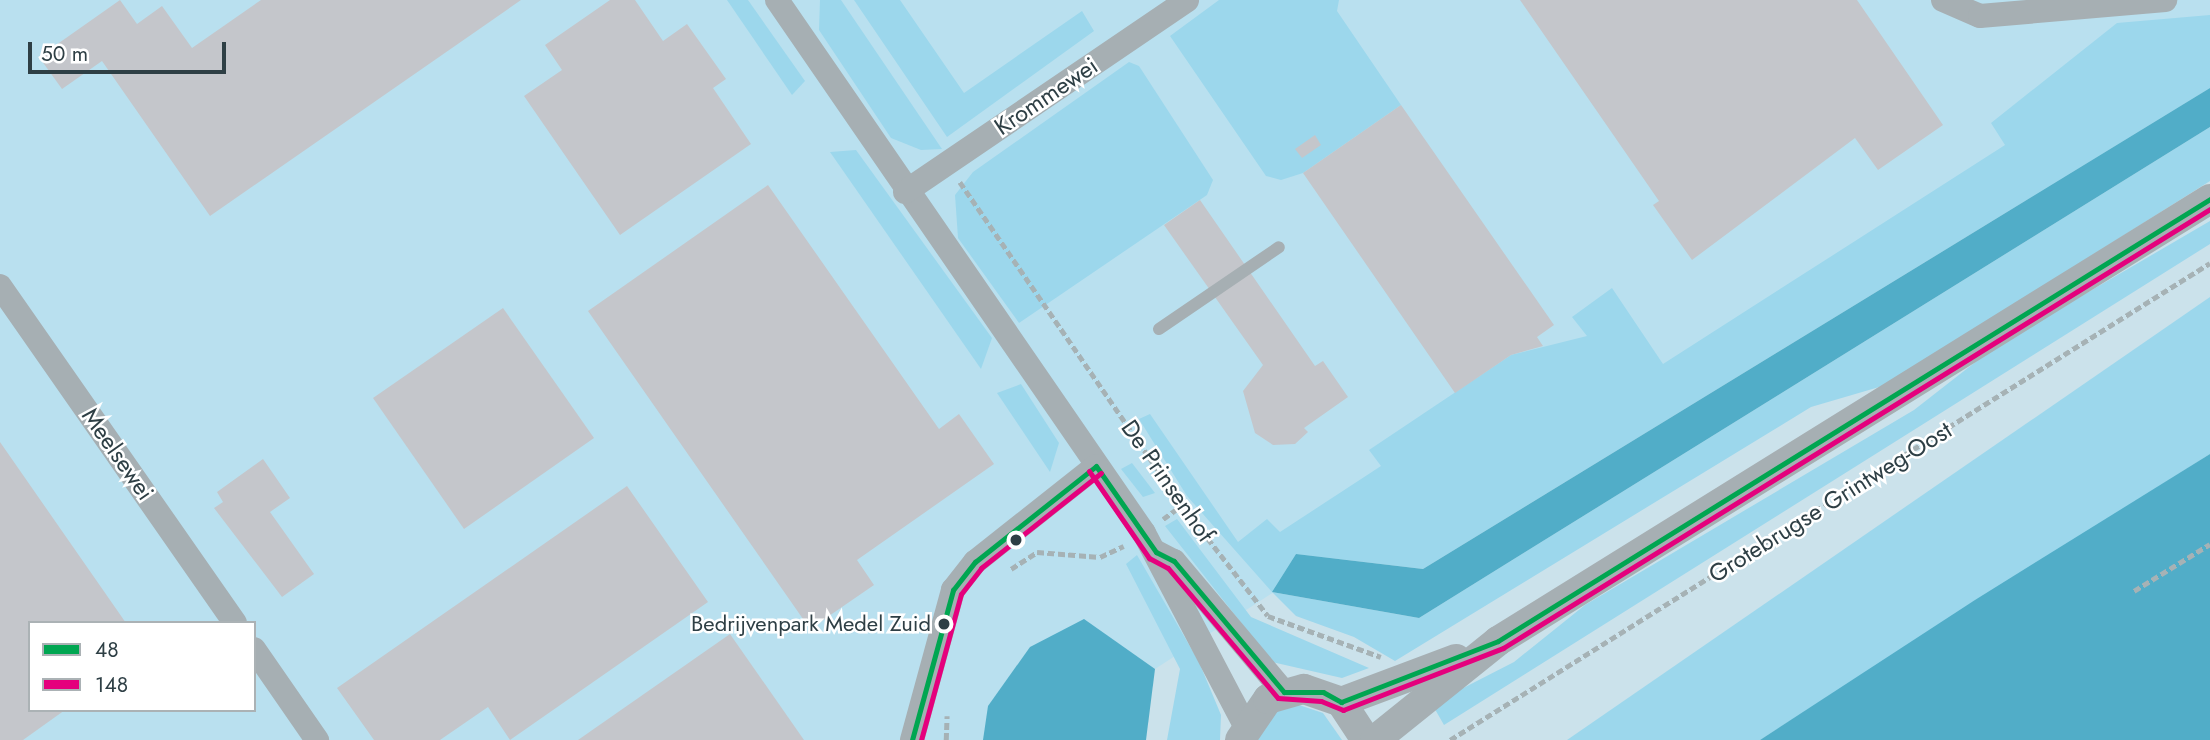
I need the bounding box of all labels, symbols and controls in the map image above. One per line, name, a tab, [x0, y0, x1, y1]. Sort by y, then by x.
scale bar	[32, 28, 229, 72]
text: 50 m	[41, 39, 88, 69]
street label: Krommewei	[989, 51, 1103, 141]
street label: Meelsewei	[76, 402, 160, 506]
street label: De Prinsenhof	[1115, 414, 1221, 548]
street label: Grotebrugse Grintweg-Oost	[1703, 415, 1957, 589]
unlabelled marker	[1009, 533, 1023, 547]
place label: Bedrijvenpark Medel Zuid	[691, 611, 931, 637]
marker: Bedrijvenpark Medel Zuid	[937, 617, 951, 631]
legend	[28, 621, 256, 712]
text: 48	[95, 635, 119, 665]
text: 148	[95, 670, 128, 700]

